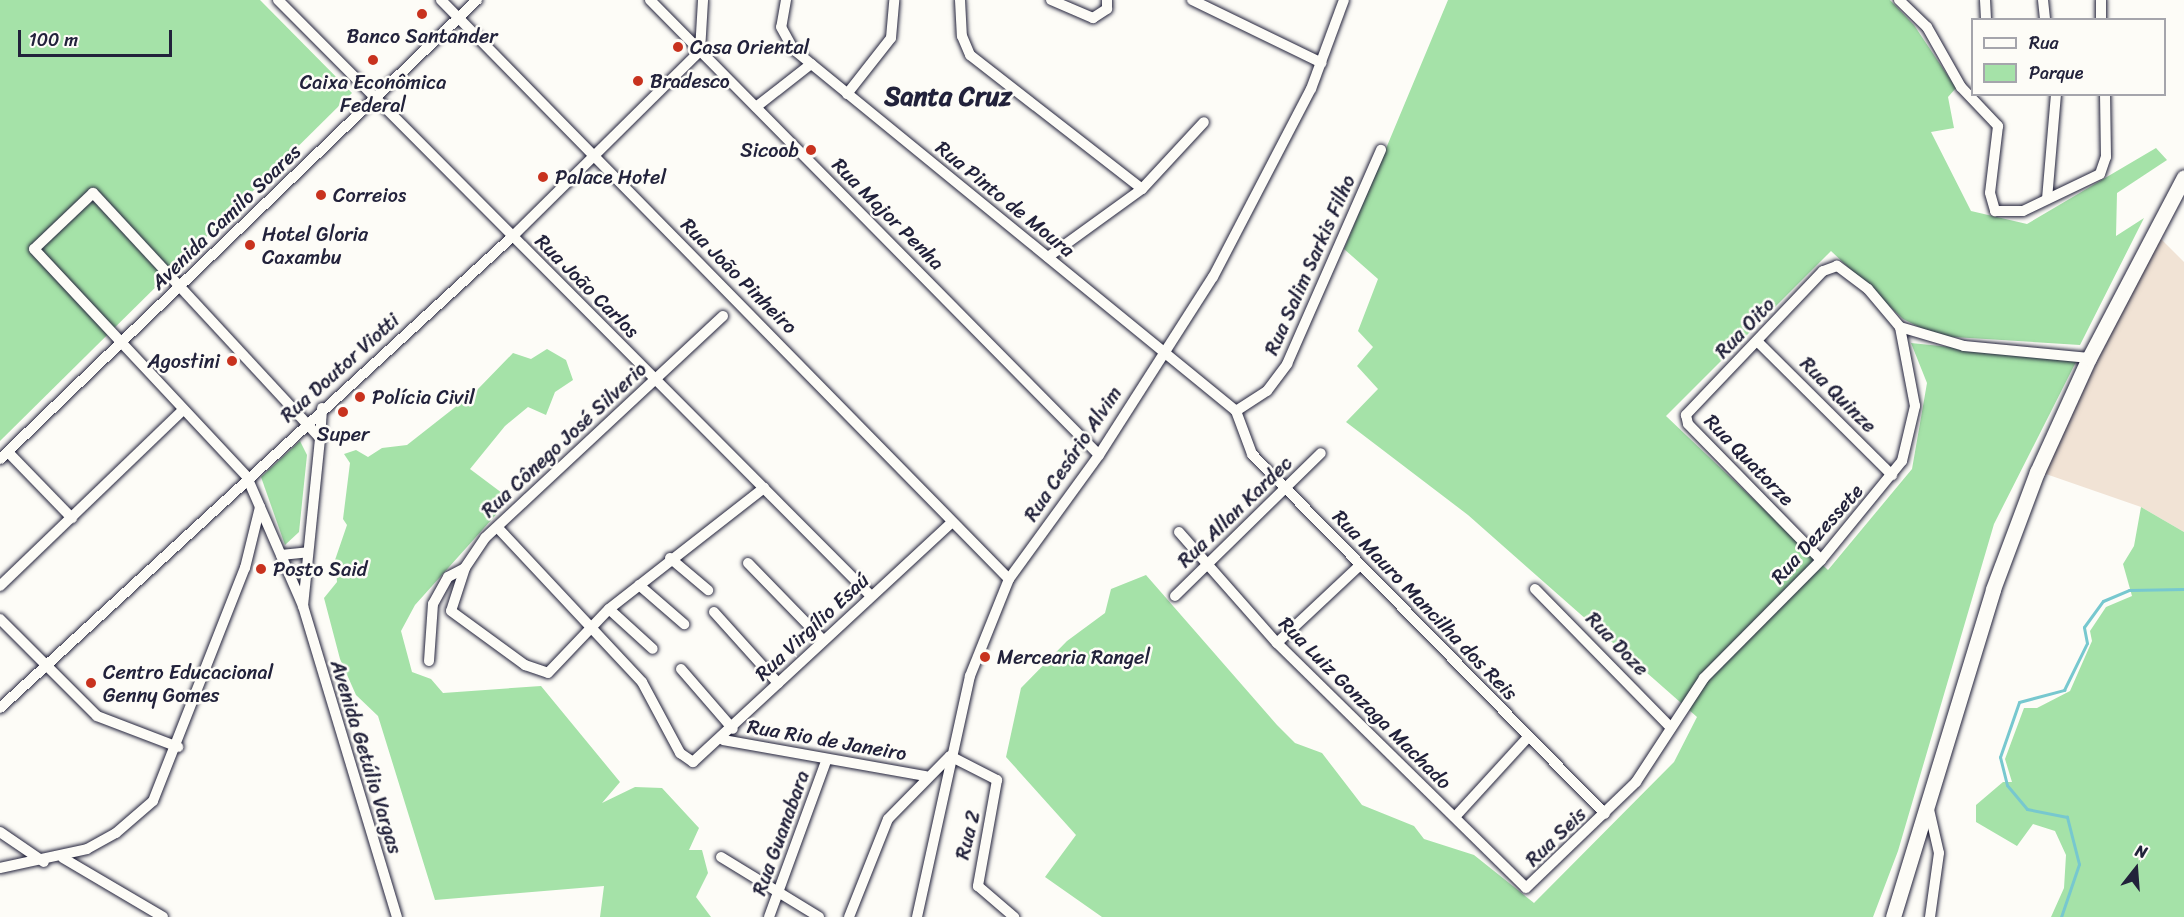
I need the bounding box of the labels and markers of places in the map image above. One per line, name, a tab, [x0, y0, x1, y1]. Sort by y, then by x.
marker: Banco Santander	[415, 7, 429, 21]
place label: Banco Santander	[347, 24, 497, 48]
place label: Casa Oriental	[690, 35, 808, 59]
marker: Casa Oriental	[671, 40, 685, 54]
marker: Caixa Econômica Federal	[366, 53, 380, 67]
place label: Bradesco	[650, 69, 730, 93]
place label: Caixa Econômica Federal	[300, 70, 446, 117]
marker: Bradesco	[631, 74, 645, 88]
place label: Sicoob	[740, 138, 799, 162]
marker: Sicoob	[804, 143, 818, 157]
place label: Palace Hotel	[555, 165, 667, 189]
marker: Palace Hotel	[536, 170, 550, 184]
place label: Correios	[333, 183, 406, 207]
marker: Correios	[314, 188, 328, 202]
place label: Hotel Gloria Caxambu	[262, 222, 368, 269]
marker: Hotel Gloria Caxambu	[243, 238, 257, 252]
place label: Agostini	[148, 349, 220, 373]
marker: Agostini	[225, 354, 239, 368]
place label: Polícia Civil	[372, 385, 475, 409]
marker: Polícia Civil	[353, 390, 367, 404]
marker: Super	[336, 405, 350, 419]
place label: Super	[317, 422, 369, 446]
place label: Posto Said	[273, 557, 367, 581]
marker: Posto Said	[254, 562, 268, 576]
place label: Mercearia Rangel	[997, 645, 1150, 669]
marker: Mercearia Rangel	[978, 650, 992, 664]
place label: Centro Educacional Genny Gomes	[103, 660, 273, 707]
marker: Centro Educacional Genny Gomes	[84, 676, 98, 690]

